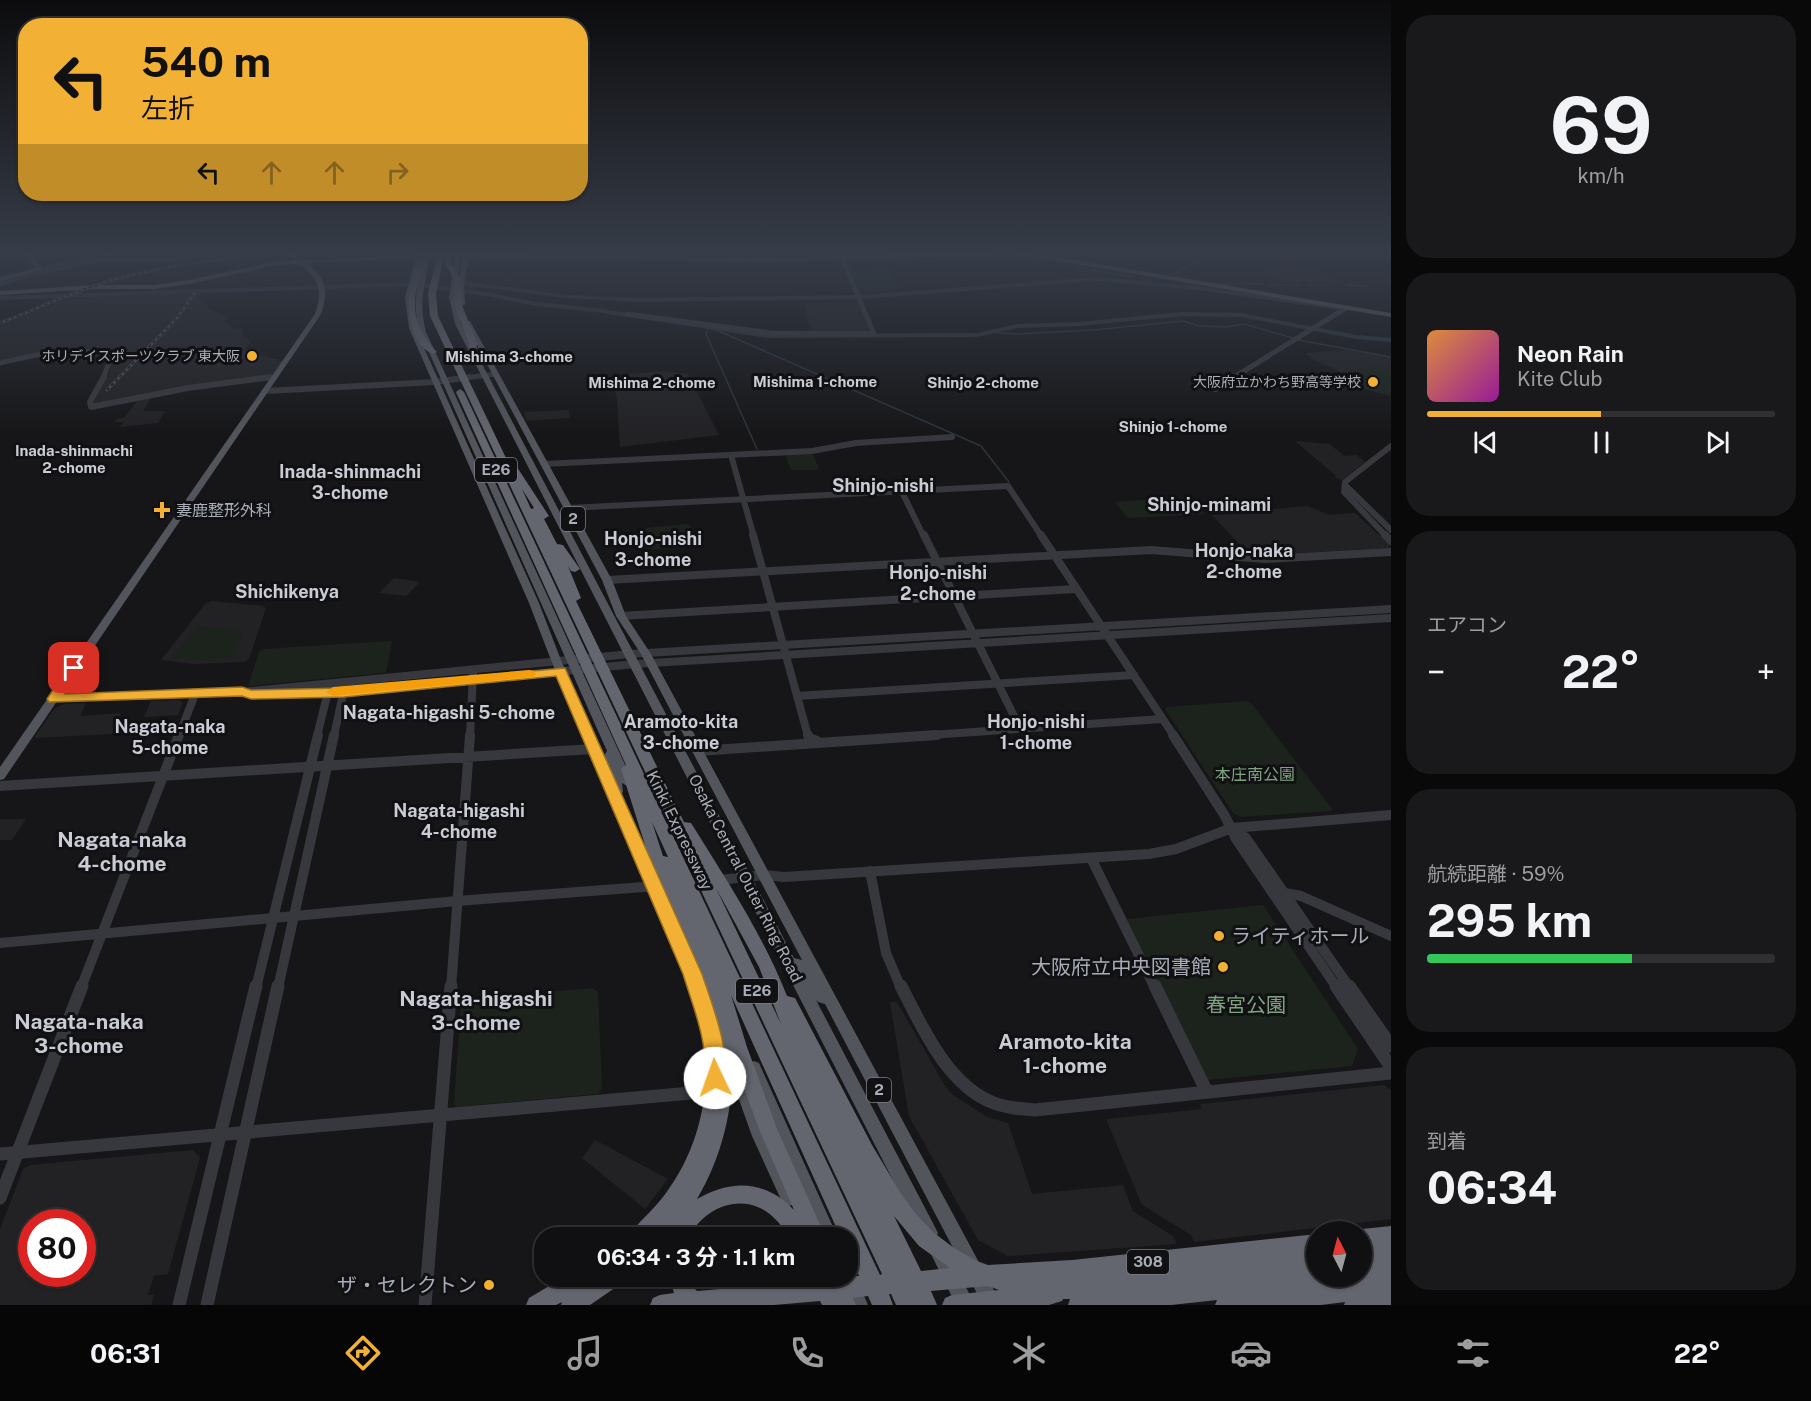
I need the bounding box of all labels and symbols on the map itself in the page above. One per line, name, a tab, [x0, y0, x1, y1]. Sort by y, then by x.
place label: ホリデイスポーツクラブ 東大阪	[41, 348, 240, 364]
district label: Mishima 3-chome	[445, 348, 573, 365]
marker: ホリデイスポーツクラブ 東大阪	[245, 349, 259, 363]
district label: Mishima 1-chome	[753, 373, 877, 390]
district label: Mishima 2-chome	[588, 374, 716, 391]
district label: Shinjo 2-chome	[927, 374, 1039, 391]
place label: 大阪府立かわち野高等学校	[1193, 374, 1361, 390]
marker: 大阪府立かわち野高等学校	[1366, 375, 1380, 389]
district label: Shinjo 1-chome	[1119, 418, 1227, 435]
district label: Inada-shinmachi 2-chome	[15, 442, 133, 476]
road number: E26	[475, 458, 517, 482]
district label: Inada-shinmachi 3-chome	[279, 461, 421, 503]
district label: Shinjo-nishi	[832, 475, 934, 496]
district label: Shinjo-minami	[1147, 494, 1271, 515]
marker: 妻鹿整形外科	[153, 501, 171, 519]
place label: 妻鹿整形外科	[176, 501, 272, 520]
road number: 2	[561, 507, 585, 531]
district label: Honjo-nishi 3-chome	[604, 528, 702, 570]
district label: Honjo-naka 2-chome	[1195, 540, 1293, 582]
district label: Honjo-nishi 2-chome	[889, 562, 987, 604]
district label: Shichikenya	[235, 581, 339, 602]
pin	[48, 642, 99, 693]
district label: Nagata-higashi 5-chome	[343, 702, 555, 723]
district label: Aramoto-kita 3-chome	[624, 711, 738, 753]
district label: Honjo-nishi 1-chome	[987, 711, 1085, 753]
district label: Nagata-naka 5-chome	[114, 716, 226, 758]
park label: 本庄南公園	[1215, 765, 1295, 784]
street label: Kinki Expressway	[643, 768, 717, 893]
street label: Osaka Central Outer Ring Road	[685, 771, 806, 985]
district label: Nagata-higashi 4-chome	[393, 800, 525, 842]
district label: Nagata-naka 4-chome	[57, 827, 187, 876]
place label: ライティホール	[1231, 924, 1369, 948]
marker: ライティホール	[1212, 929, 1226, 943]
place label: 大阪府立中央図書館	[1031, 955, 1211, 979]
marker: 大阪府立中央図書館	[1216, 960, 1230, 974]
road number: E26	[736, 979, 778, 1003]
district label: Nagata-higashi 3-chome	[399, 986, 553, 1035]
park label: 春宮公園	[1206, 993, 1286, 1017]
district label: Nagata-naka 3-chome	[14, 1009, 144, 1058]
district label: Aramoto-kita 1-chome	[998, 1029, 1132, 1078]
position arrow	[683, 1046, 747, 1110]
road number: 2	[867, 1078, 891, 1102]
speed limit sign: 80	[18, 1209, 96, 1287]
north arrow	[1306, 1221, 1372, 1287]
road number: 308	[1127, 1250, 1169, 1274]
place label: ザ・セレクトン	[337, 1273, 477, 1297]
marker: ザ・セレクトン	[482, 1278, 496, 1292]

